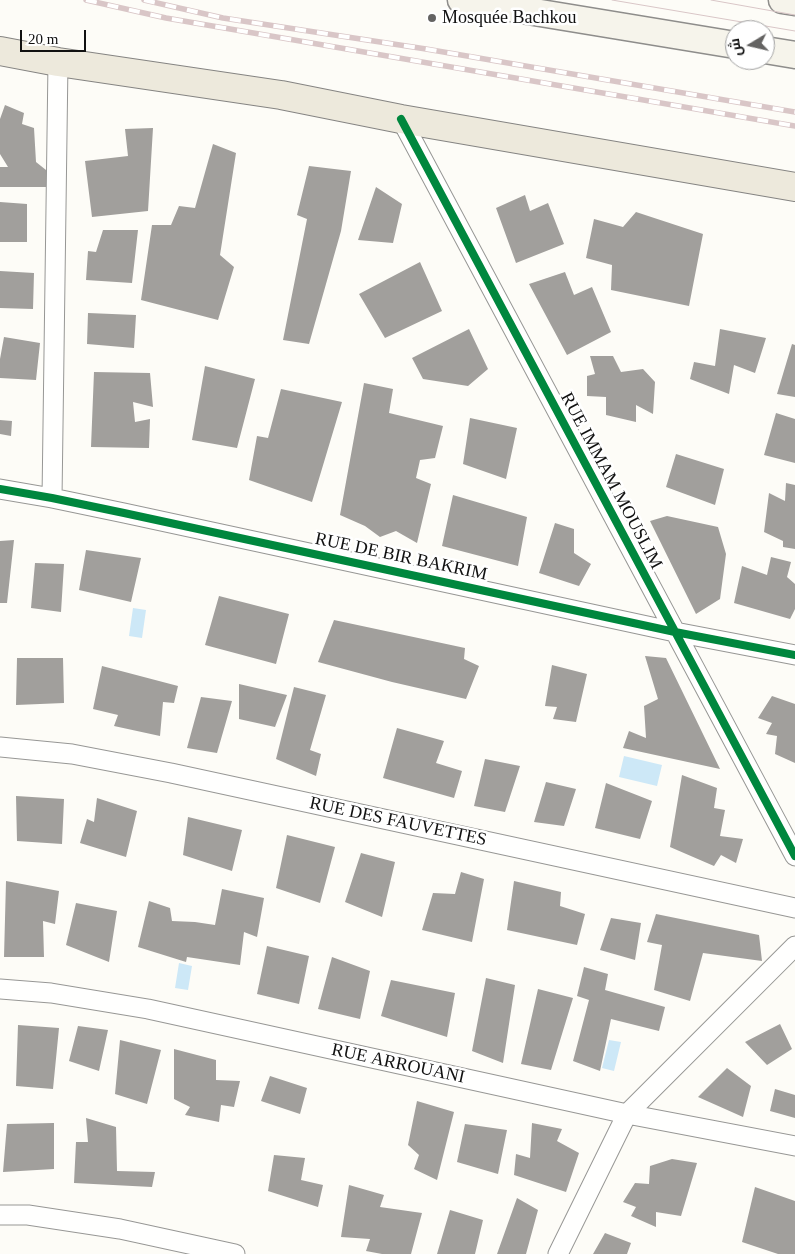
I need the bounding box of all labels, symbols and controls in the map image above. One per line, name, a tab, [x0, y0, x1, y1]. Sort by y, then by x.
place label: Mosquée Bachkou	[442, 7, 576, 29]
marker: Mosquée Bachkou	[426, 12, 438, 24]
scale bar	[22, 20, 89, 52]
north arrow	[725, 20, 775, 70]
text: 20 m	[28, 31, 58, 47]
text: ش	[727, 37, 744, 57]
street label: RUE IMMAM MOUSLIM	[555, 389, 667, 573]
street label: RUE DE BIR BAKRIM	[313, 528, 489, 586]
street label: RUE DES FAUVETTES	[307, 793, 489, 851]
street label: RUE ARROUANI	[329, 1039, 467, 1089]

